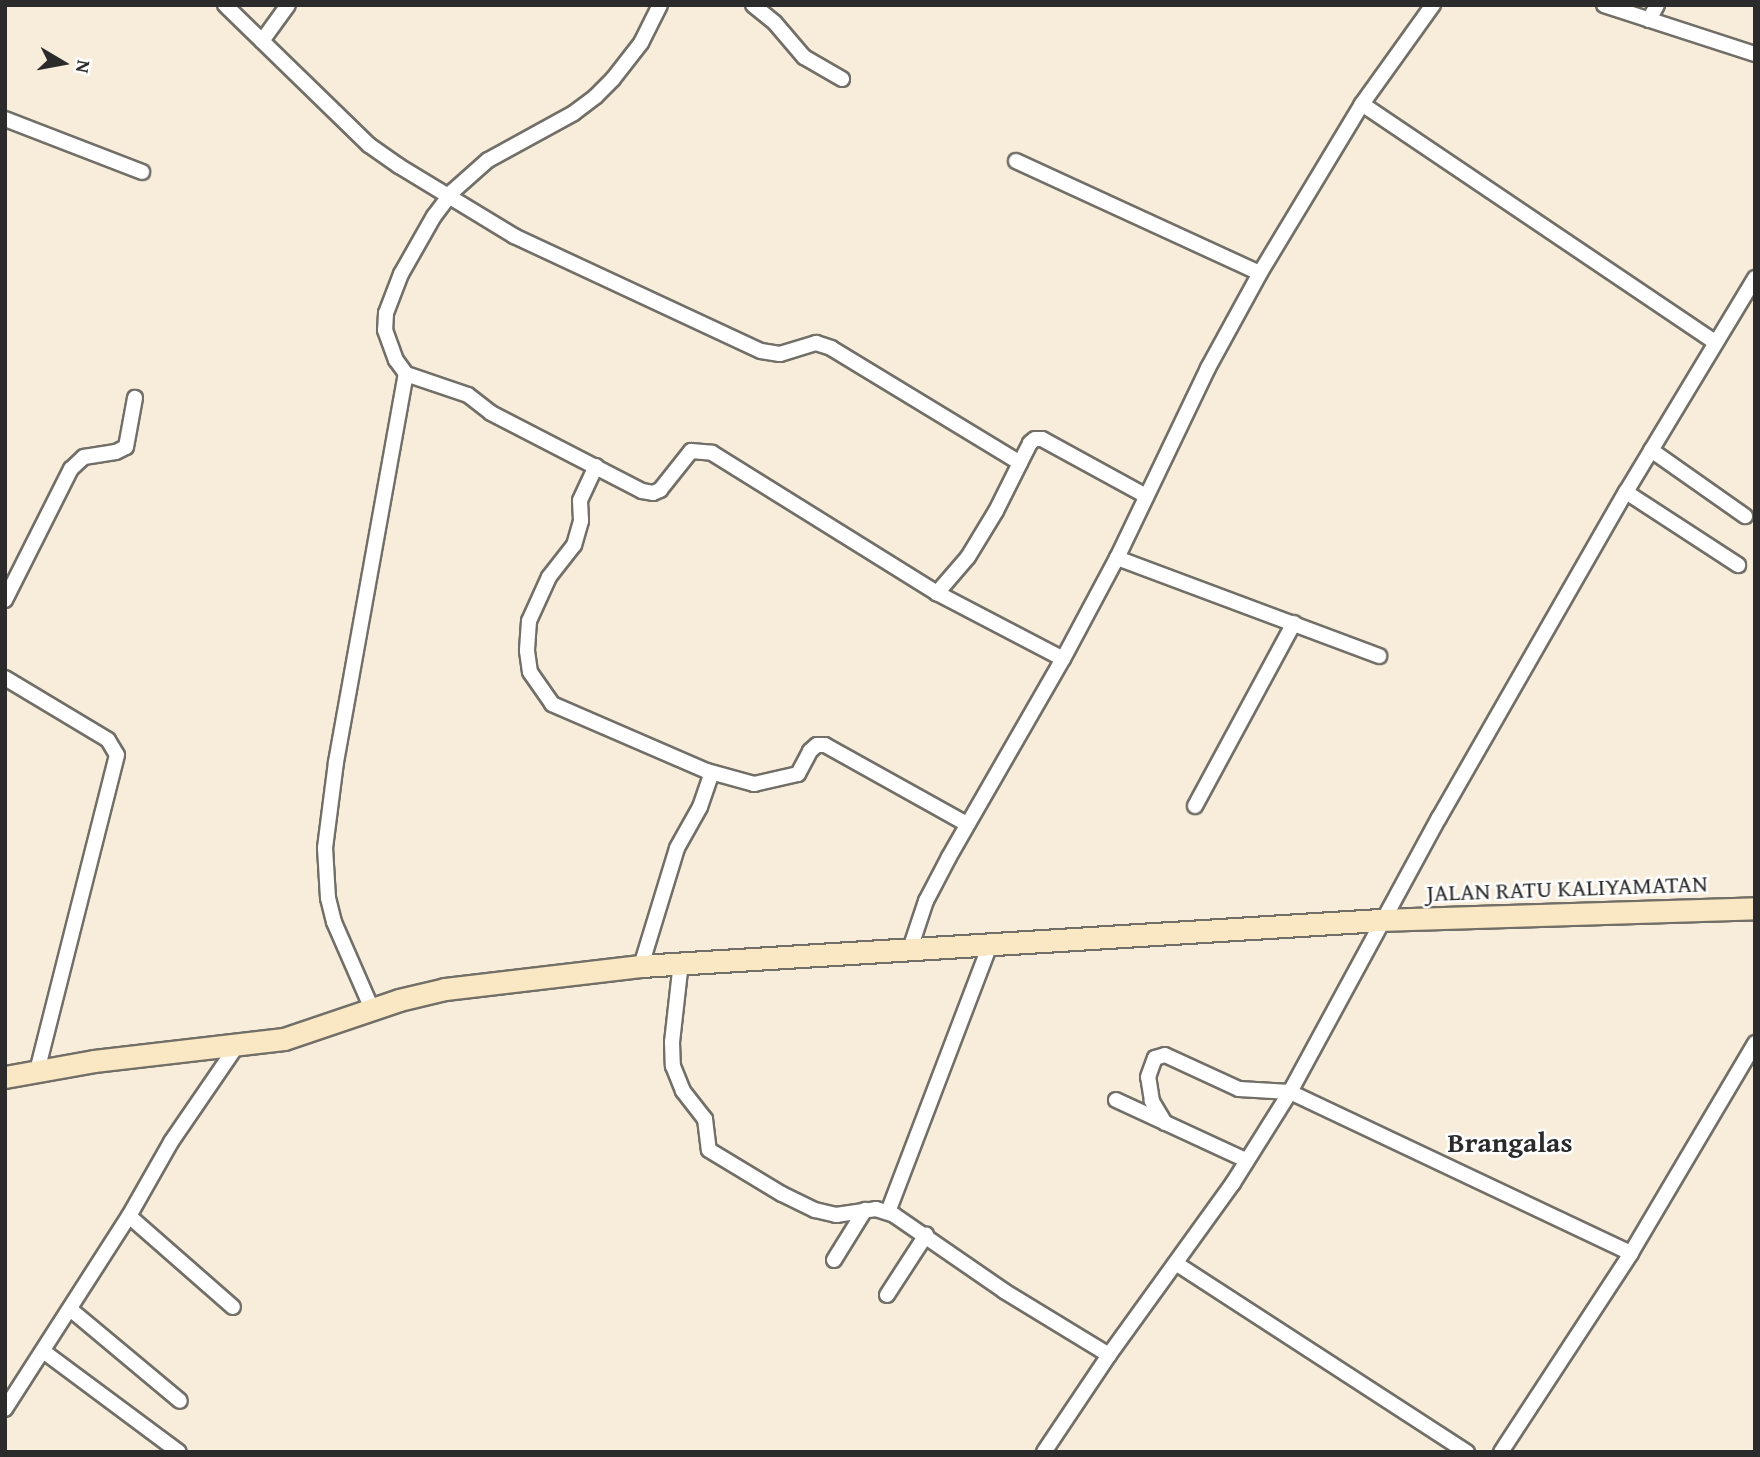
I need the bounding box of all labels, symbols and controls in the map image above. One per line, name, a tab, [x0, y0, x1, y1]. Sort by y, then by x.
north arrow	[28, 28, 98, 98]
text: N	[69, 58, 99, 75]
street label: JALAN RATU KALIYAMATAN	[1426, 869, 1708, 907]
district label: Brangalas	[1448, 1125, 1572, 1159]

